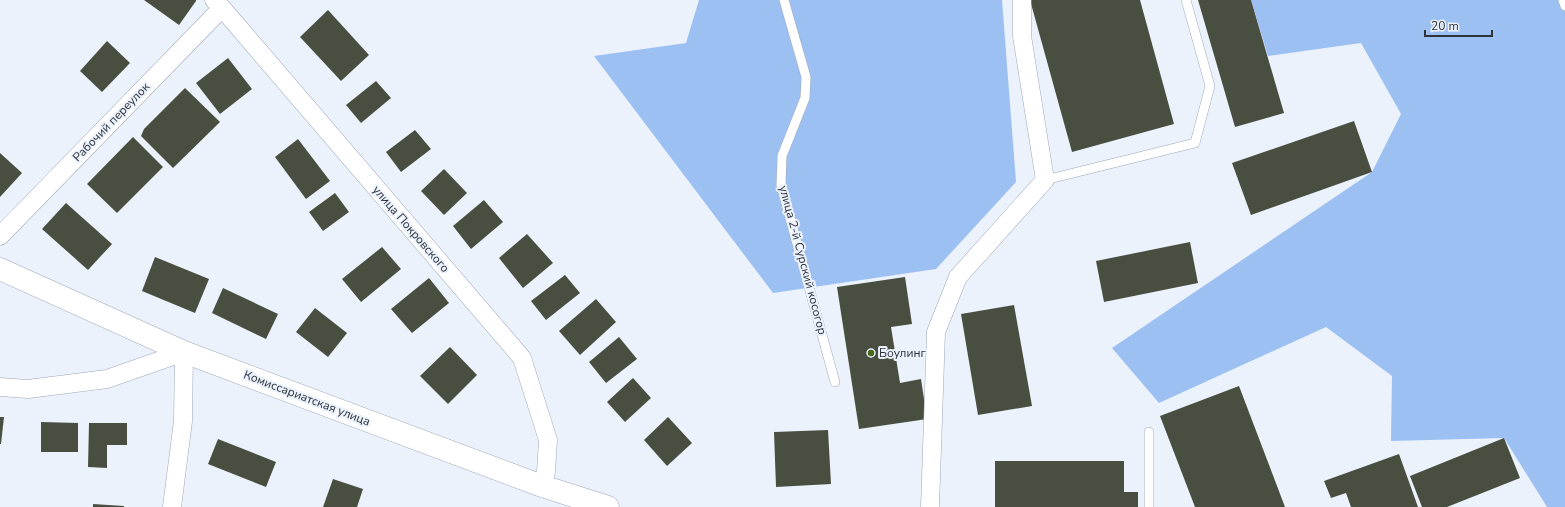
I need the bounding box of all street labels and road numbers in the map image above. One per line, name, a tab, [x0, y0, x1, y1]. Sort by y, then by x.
street label: Рабочий переулок	[69, 78, 153, 165]
street label: улица Покровского	[369, 182, 453, 276]
street label: улица 2-й Сурский косогор	[775, 184, 831, 336]
street label: Комиссариатская улица	[241, 366, 373, 430]

